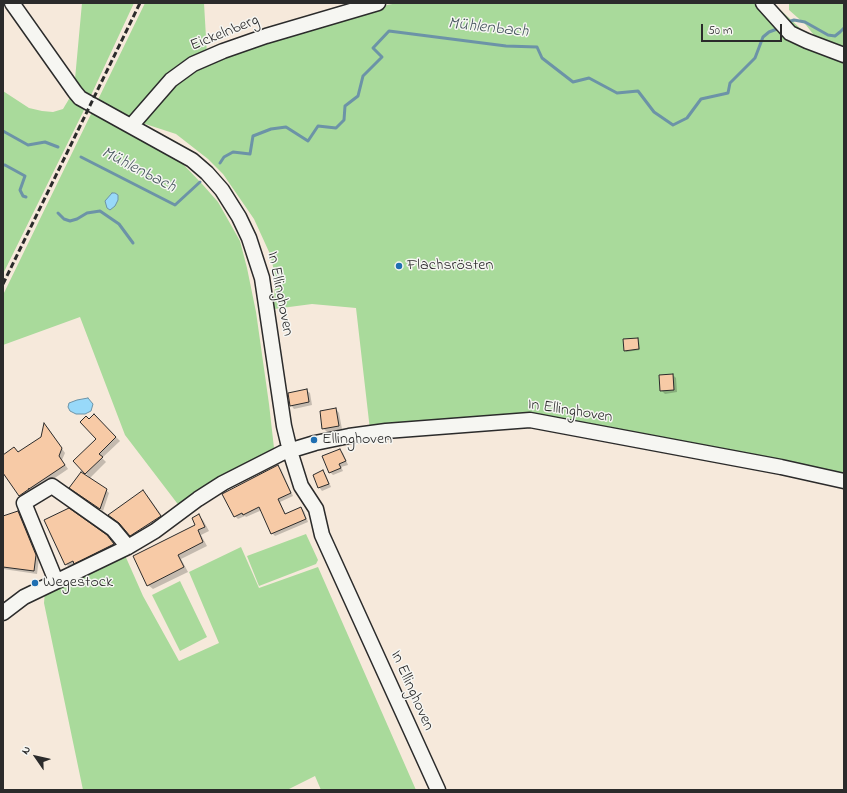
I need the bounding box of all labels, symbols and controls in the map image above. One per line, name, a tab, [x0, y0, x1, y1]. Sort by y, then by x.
street label: Eickelnberg	[188, 12, 262, 56]
water label: Mühlenbach	[447, 15, 529, 43]
scale bar	[703, 16, 784, 42]
text: 50 m	[708, 22, 732, 40]
water label: Mühlenbach	[97, 144, 179, 198]
street label: In Ellinghoven	[261, 250, 297, 338]
place label: Flachsrösten	[407, 256, 493, 276]
marker: Flachsrösten	[394, 261, 404, 271]
street label: In Ellinghoven	[526, 396, 614, 428]
place label: Ellinghoven	[322, 430, 392, 450]
marker: Ellinghoven	[309, 435, 319, 445]
place label: Wegestock	[43, 573, 113, 593]
marker: Wegestock	[30, 578, 40, 588]
street label: In Ellinghoven	[385, 648, 437, 734]
north arrow	[16, 737, 56, 777]
text: N	[17, 743, 35, 758]

